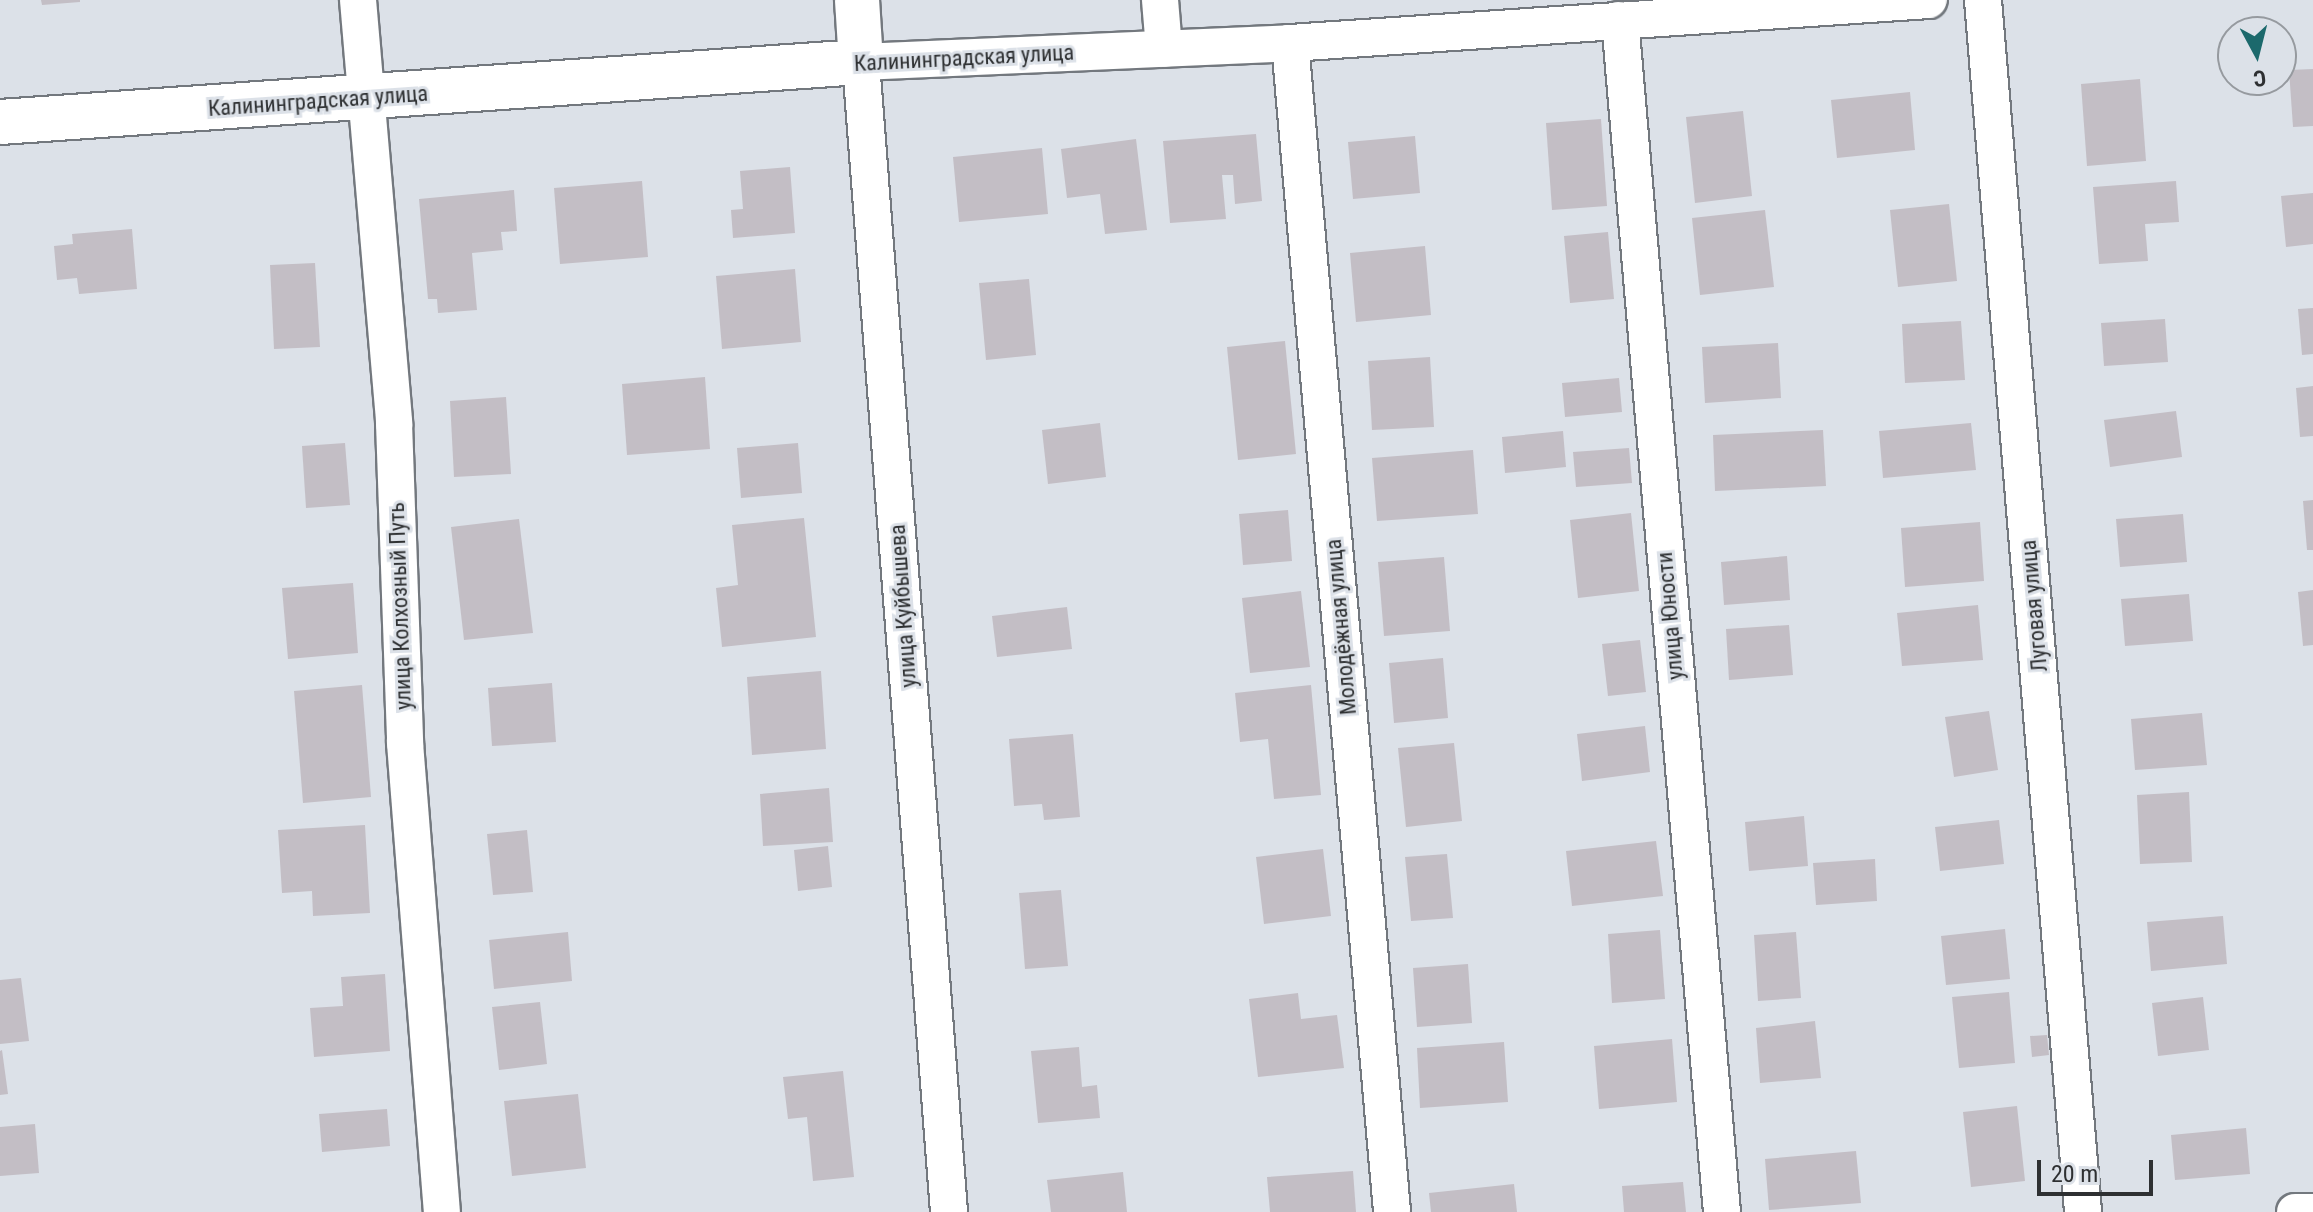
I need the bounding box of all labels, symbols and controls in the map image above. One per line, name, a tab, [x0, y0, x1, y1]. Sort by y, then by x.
north arrow	[2217, 16, 2297, 96]
street label: Калининградская улица	[853, 39, 1075, 77]
text: С	[2252, 65, 2267, 92]
street label: Калининградская улица	[207, 80, 429, 122]
street label: улица Колхозный Путь	[383, 502, 417, 710]
street label: улица Куйбышева	[884, 523, 922, 689]
street label: Молодёжная улица	[1320, 538, 1362, 716]
street label: Луговая улица	[2015, 539, 2053, 673]
street label: улица Юности	[1651, 551, 1689, 681]
scale bar	[2041, 1144, 2157, 1194]
text: 20 m	[2051, 1160, 2098, 1188]

